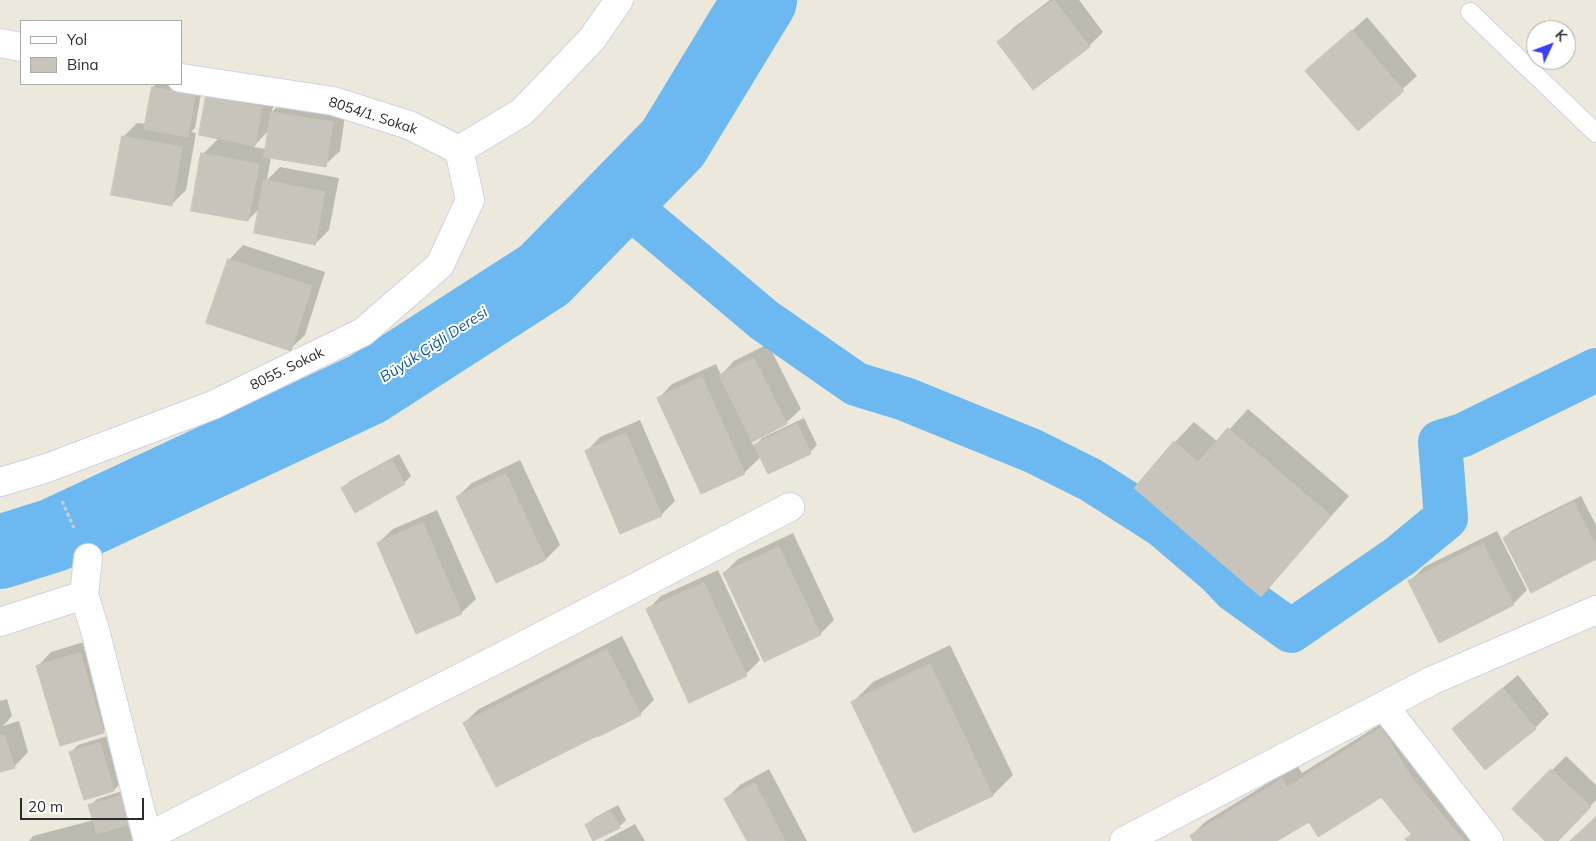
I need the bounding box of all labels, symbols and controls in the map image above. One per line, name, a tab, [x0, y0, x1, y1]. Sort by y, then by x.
legend	[20, 20, 182, 85]
north arrow	[1526, 20, 1576, 70]
text: K	[1551, 26, 1571, 45]
text: Yol	[67, 30, 87, 49]
text: Bina	[67, 55, 99, 74]
street label: 8054/1. Sokak	[327, 94, 419, 138]
water label: Büyük Çiğli Deresi	[377, 303, 491, 387]
street label: 8055. Sokak	[247, 344, 327, 394]
scale bar	[22, 788, 146, 820]
text: 20 m	[28, 797, 63, 816]

